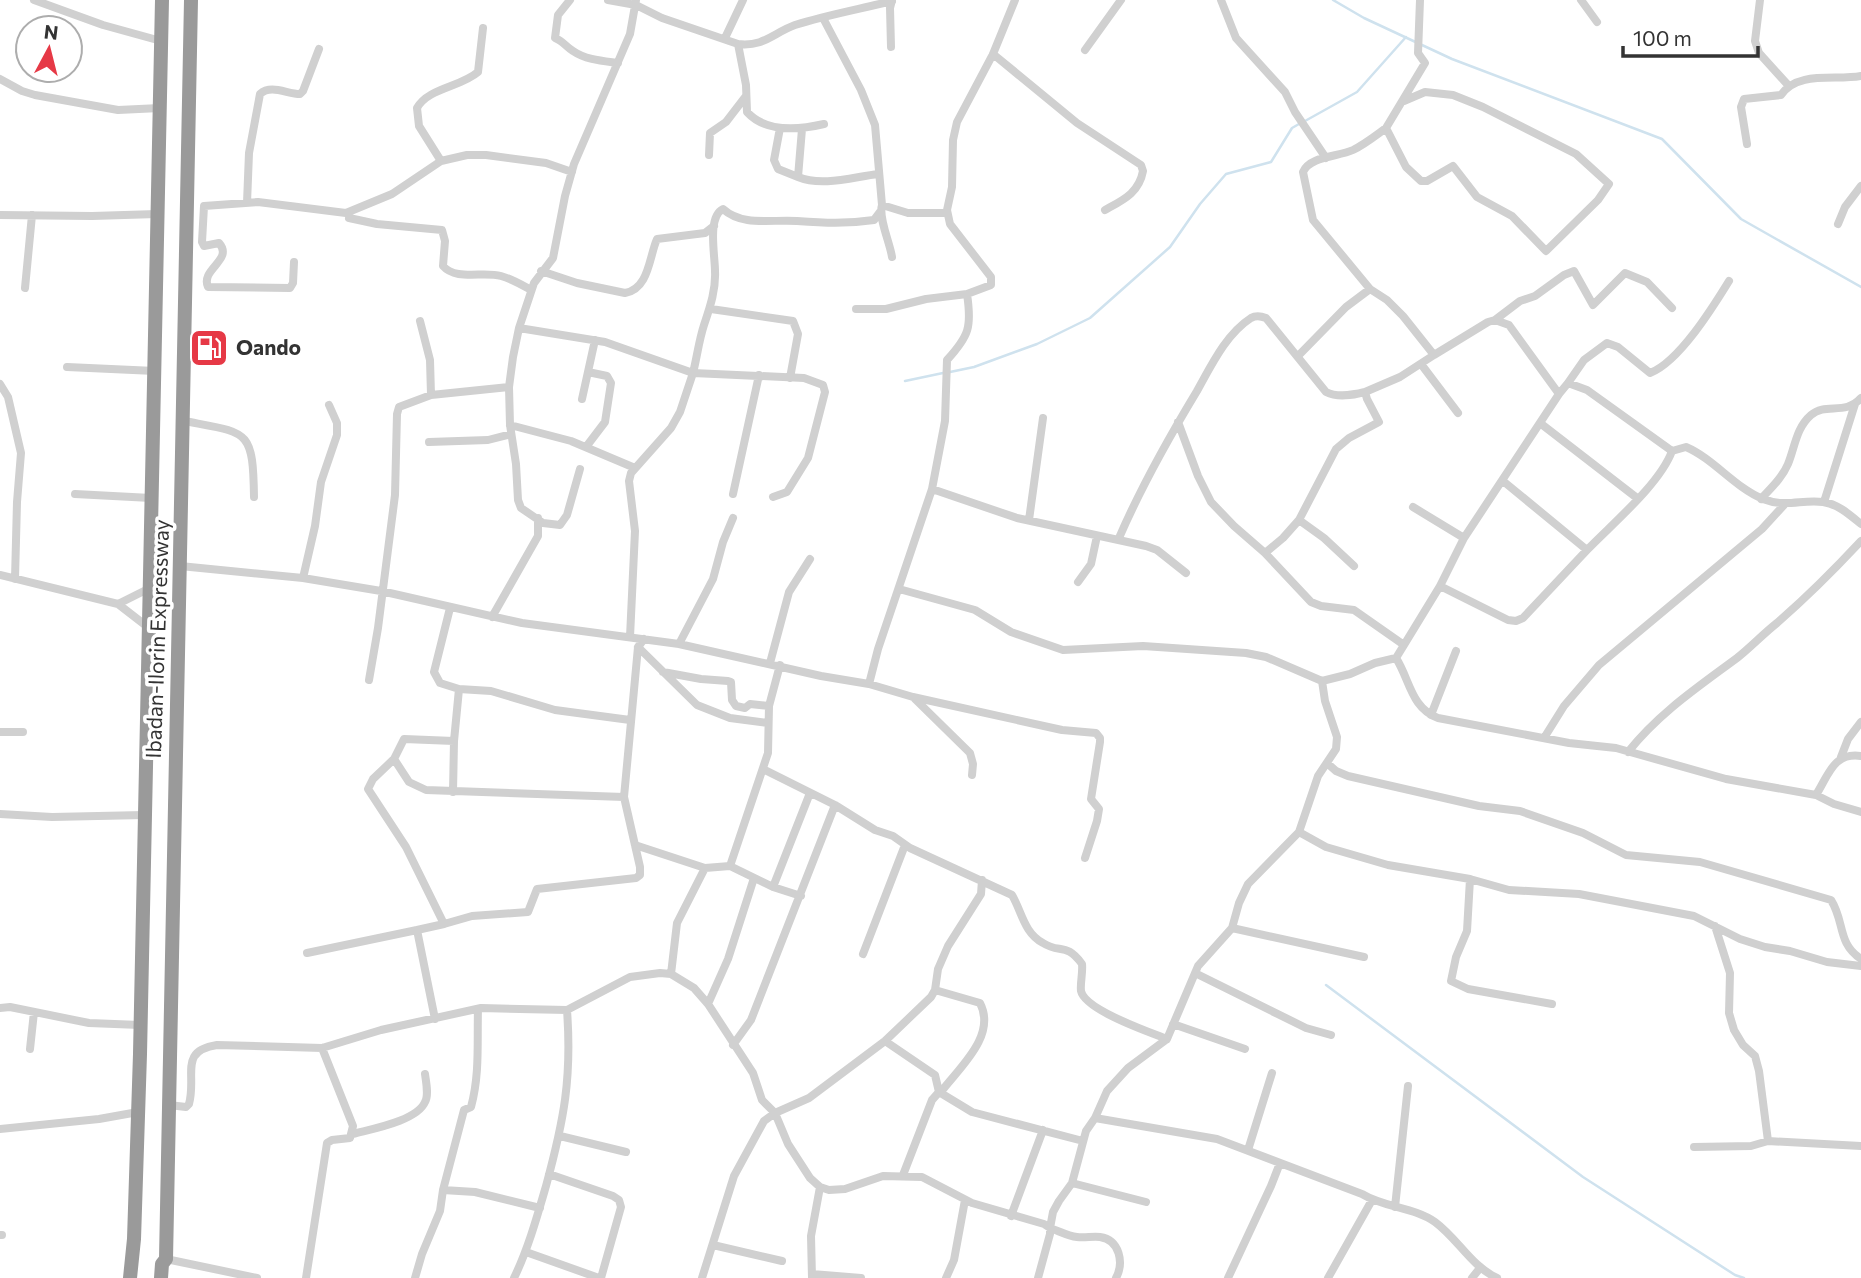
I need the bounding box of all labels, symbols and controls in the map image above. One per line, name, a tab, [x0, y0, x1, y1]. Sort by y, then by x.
north arrow	[14, 14, 84, 84]
scale bar	[1623, 14, 1758, 58]
text: N	[43, 19, 60, 44]
text: 100 m	[1633, 25, 1692, 50]
fuel station icon: Oando	[188, 327, 230, 369]
place label: Oando	[236, 334, 301, 359]
street label: Ibadan-Ilorin Expressway	[140, 519, 173, 759]

